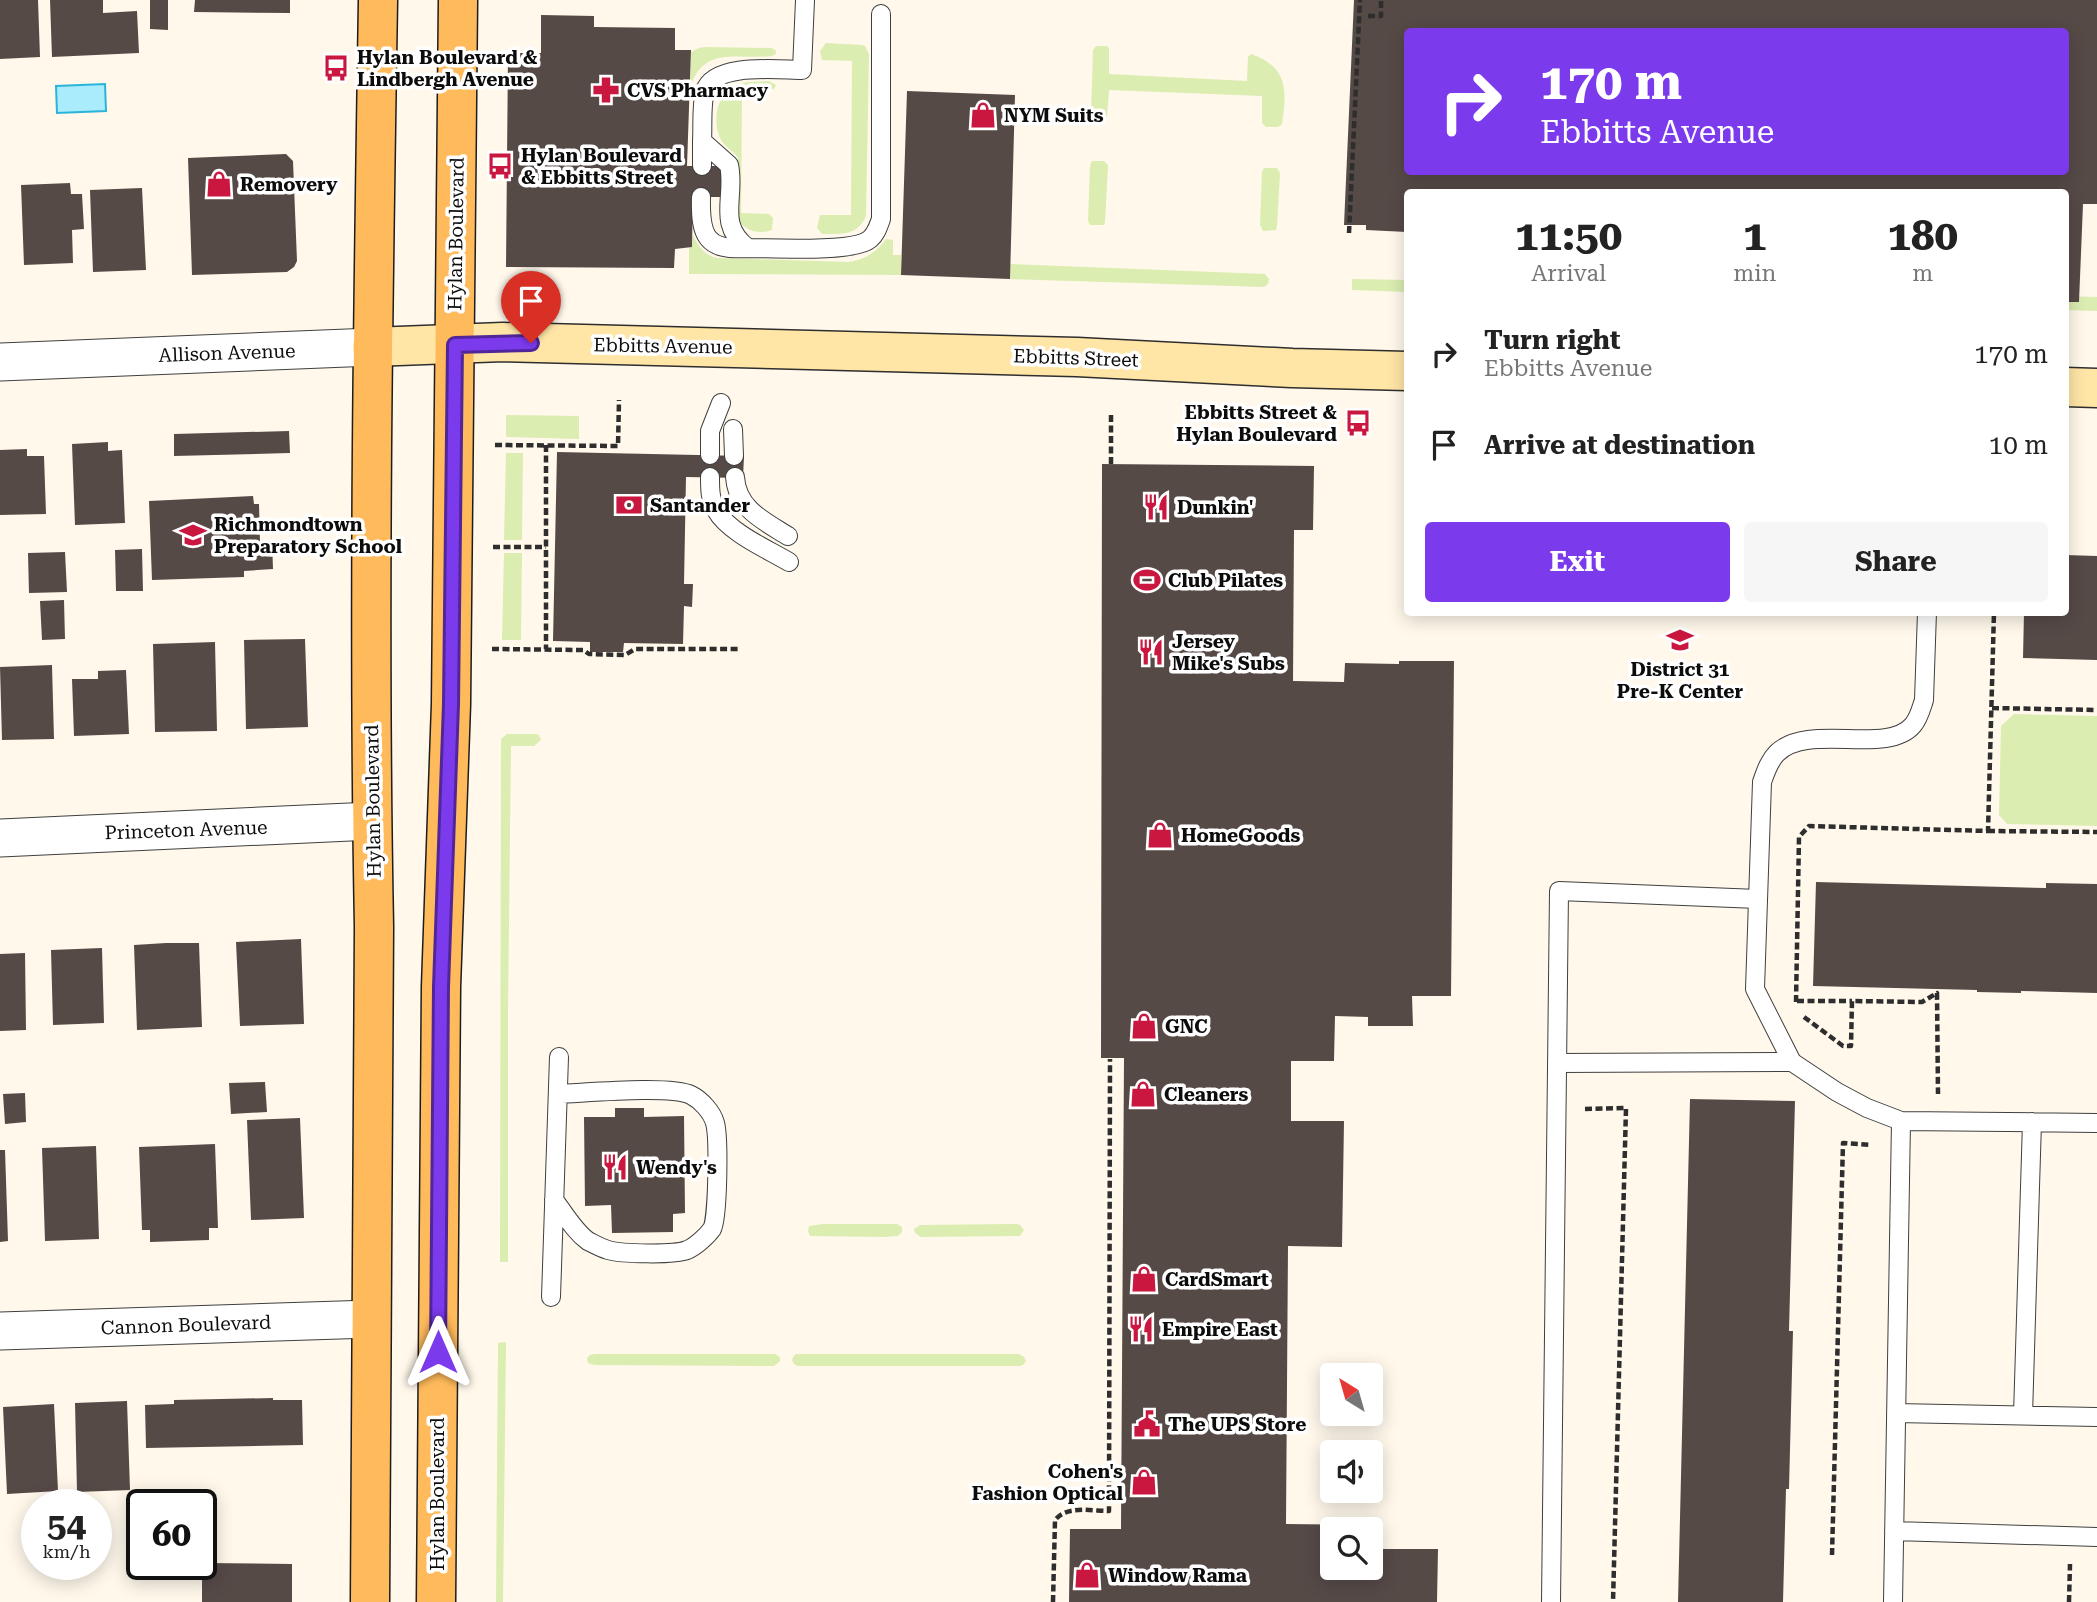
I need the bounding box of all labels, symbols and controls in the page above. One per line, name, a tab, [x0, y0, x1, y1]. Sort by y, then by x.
place label: Hylan Boulevard & Lindbergh Avenue	[357, 46, 538, 91]
bus stop icon: Hylan Boulevard & Lindbergh Avenue	[321, 53, 351, 83]
text: 170 m	[1540, 54, 1682, 111]
icon: right	[1425, 56, 1516, 147]
pharmacy icon: CVS Pharmacy	[591, 75, 621, 105]
place label: CVS Pharmacy	[627, 79, 769, 102]
shop icon: NYM Suits	[968, 100, 998, 130]
place label: NYM Suits	[1004, 104, 1104, 127]
text: Ebbitts Avenue	[1540, 113, 1774, 151]
place label: Hylan Boulevard & Ebbitts Street	[521, 144, 682, 189]
bus stop icon: Hylan Boulevard & Ebbitts Street	[485, 151, 515, 181]
street label: Hylan Boulevard	[443, 157, 469, 311]
shop icon: Removery	[204, 169, 234, 199]
place label: Removery	[240, 173, 338, 196]
text: 11:50	[1515, 211, 1622, 260]
text: 1	[1743, 211, 1767, 260]
text: 180	[1887, 211, 1958, 260]
text: Arrival	[1531, 260, 1606, 287]
text: min	[1733, 260, 1776, 287]
text: m	[1912, 260, 1933, 287]
pin	[501, 271, 561, 343]
icon: arrive	[512, 282, 550, 320]
text: Turn right	[1484, 325, 1620, 355]
street label: Ebbitts Avenue	[593, 333, 733, 359]
icon: right	[1425, 335, 1463, 373]
street label: Allison Avenue	[158, 339, 296, 367]
text: 170 m	[1974, 339, 2048, 369]
street label: Ebbitts Street	[1013, 344, 1139, 372]
text: Ebbitts Avenue	[1484, 355, 1652, 382]
place label: Ebbitts Street & Hylan Boulevard	[1176, 401, 1337, 446]
bus stop icon: Ebbitts Street & Hylan Boulevard	[1343, 408, 1373, 438]
icon: arrive	[1425, 426, 1463, 464]
text: Arrive at destination	[1484, 430, 1755, 460]
text: 10 m	[1989, 430, 2048, 460]
bank icon: Santander	[614, 490, 644, 520]
restaurant icon: Dunkin'	[1141, 492, 1171, 522]
place label: Santander	[650, 494, 750, 517]
place label: Dunkin'	[1177, 496, 1253, 519]
place label: Richmondtown Preparatory School	[214, 513, 402, 558]
school or university icon: Richmondtown Preparatory School	[178, 520, 208, 550]
button: Exit	[1425, 522, 1730, 602]
button: Share	[1744, 522, 2048, 602]
sports icon: Club Pilates	[1132, 565, 1162, 595]
place label: Club Pilates	[1168, 569, 1283, 592]
school or university icon: District 31 Pre-K Center	[1665, 625, 1695, 655]
place label: Jersey Mike's Subs	[1172, 630, 1285, 675]
restaurant icon: Jersey Mike's Subs	[1136, 637, 1166, 667]
place label: District 31 Pre-K Center	[1617, 658, 1744, 703]
street label: Hylan Boulevard	[360, 724, 386, 878]
street label: Princeton Avenue	[104, 816, 268, 844]
shop icon: HomeGoods	[1145, 820, 1175, 850]
place label: HomeGoods	[1181, 824, 1300, 847]
shop icon: GNC	[1129, 1011, 1159, 1041]
place label: GNC	[1165, 1015, 1208, 1038]
shop icon: Cleaners	[1128, 1079, 1158, 1109]
place label: Cleaners	[1164, 1083, 1248, 1106]
restaurant icon: Wendy's	[600, 1152, 630, 1182]
place label: Wendy's	[636, 1156, 717, 1179]
shop icon: CardSmart	[1129, 1264, 1159, 1294]
place label: CardSmart	[1165, 1268, 1269, 1291]
street label: Cannon Boulevard	[100, 1311, 272, 1339]
restaurant icon: Empire East	[1126, 1314, 1156, 1344]
position arrow	[401, 1315, 475, 1389]
place label: Empire East	[1162, 1318, 1278, 1341]
north arrow	[1320, 1363, 1382, 1426]
map controls	[1320, 1363, 1383, 1580]
public building icon: The UPS Store	[1132, 1409, 1162, 1439]
place label: The UPS Store	[1168, 1413, 1307, 1436]
street label: Hylan Boulevard	[426, 1417, 449, 1571]
button: sound	[1320, 1440, 1383, 1503]
place label: Cohen's Fashion Optical	[972, 1460, 1123, 1505]
shop icon: Cohen's Fashion Optical	[1129, 1467, 1159, 1497]
speed limit sign: 60	[126, 1489, 217, 1580]
text: 54	[47, 1505, 86, 1546]
button: search	[1320, 1517, 1383, 1580]
text: km/h	[42, 1541, 91, 1562]
shop icon: Window Rama	[1072, 1560, 1102, 1590]
place label: Window Rama	[1108, 1564, 1247, 1587]

